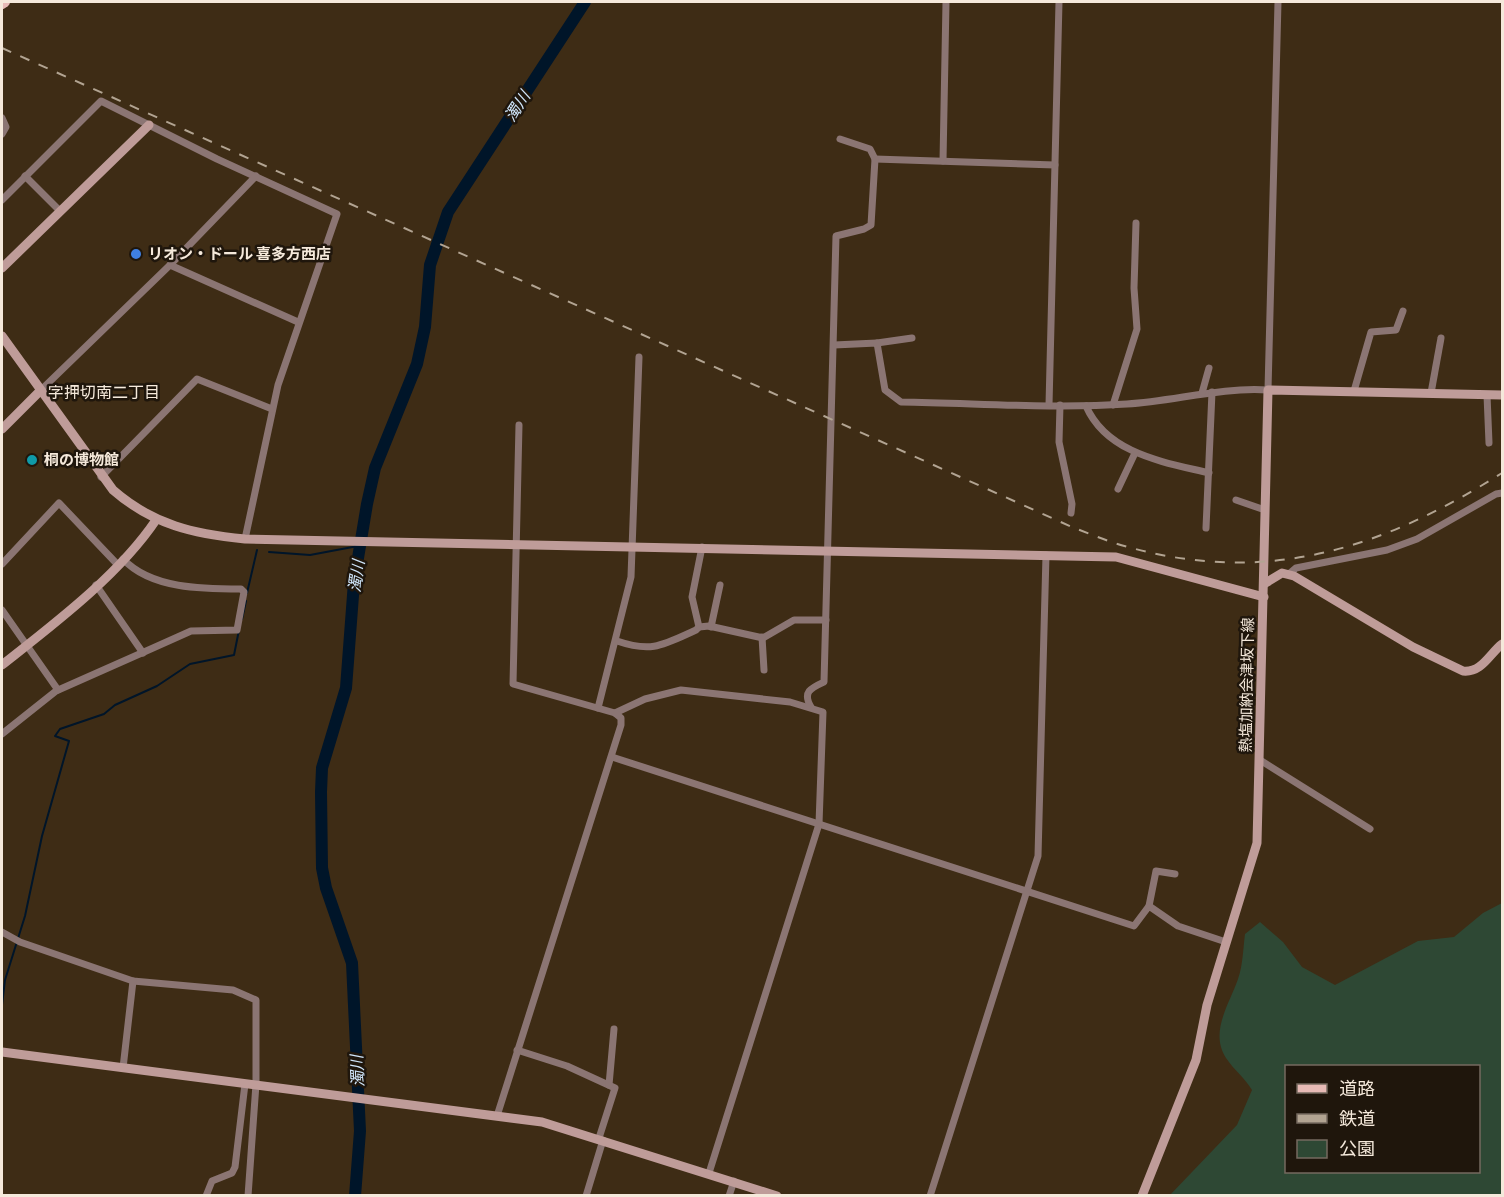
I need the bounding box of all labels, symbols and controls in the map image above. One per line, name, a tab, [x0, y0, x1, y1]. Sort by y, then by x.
water label: 濁川	[502, 87, 534, 124]
place label: リオン・ドール 喜多方西店	[148, 246, 331, 262]
marker: リオン・ドール 喜多方西店	[129, 247, 143, 261]
district label: 字押切南二丁目	[48, 384, 160, 401]
place label: 桐の博物館	[44, 451, 119, 468]
marker: 桐の博物館	[25, 453, 39, 467]
water label: 濁川	[346, 557, 367, 593]
street label: 熱塩加納会津坂下線	[1237, 617, 1256, 753]
water label: 濁川	[348, 1053, 367, 1087]
legend	[1285, 1065, 1480, 1173]
text: 道路	[1339, 1079, 1375, 1099]
text: 鉄道	[1339, 1109, 1375, 1129]
text: 公園	[1339, 1139, 1375, 1159]

